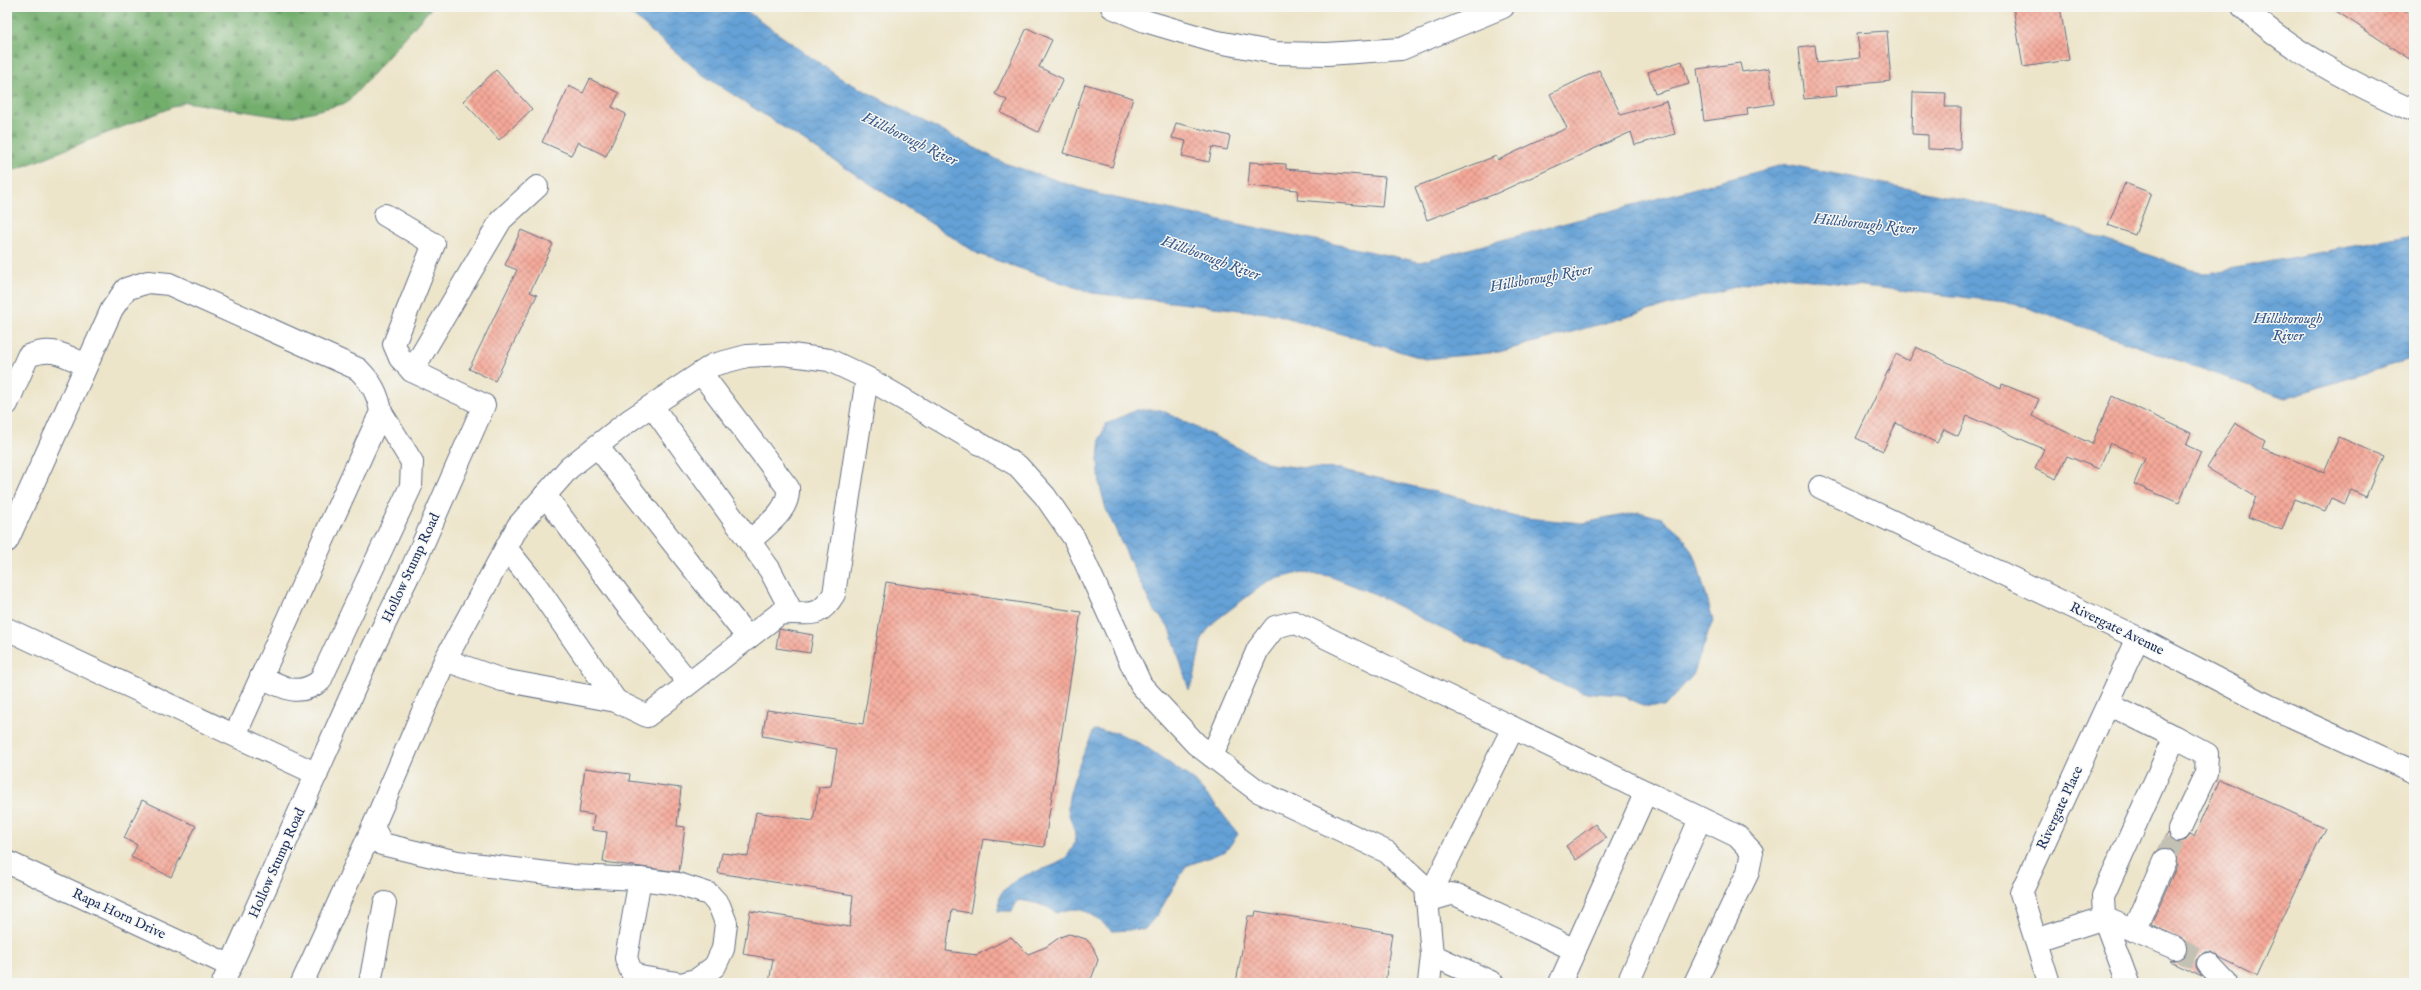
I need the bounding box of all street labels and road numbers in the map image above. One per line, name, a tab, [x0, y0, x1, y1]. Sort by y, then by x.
street label: Hollow Stump Road	[378, 510, 445, 626]
street label: Rivergate Avenue	[2067, 598, 2168, 660]
street label: Rivergate Place	[2033, 763, 2087, 853]
street label: Hollow Stump Road	[245, 805, 310, 921]
street label: Rapa Horn Drive	[69, 885, 169, 944]

